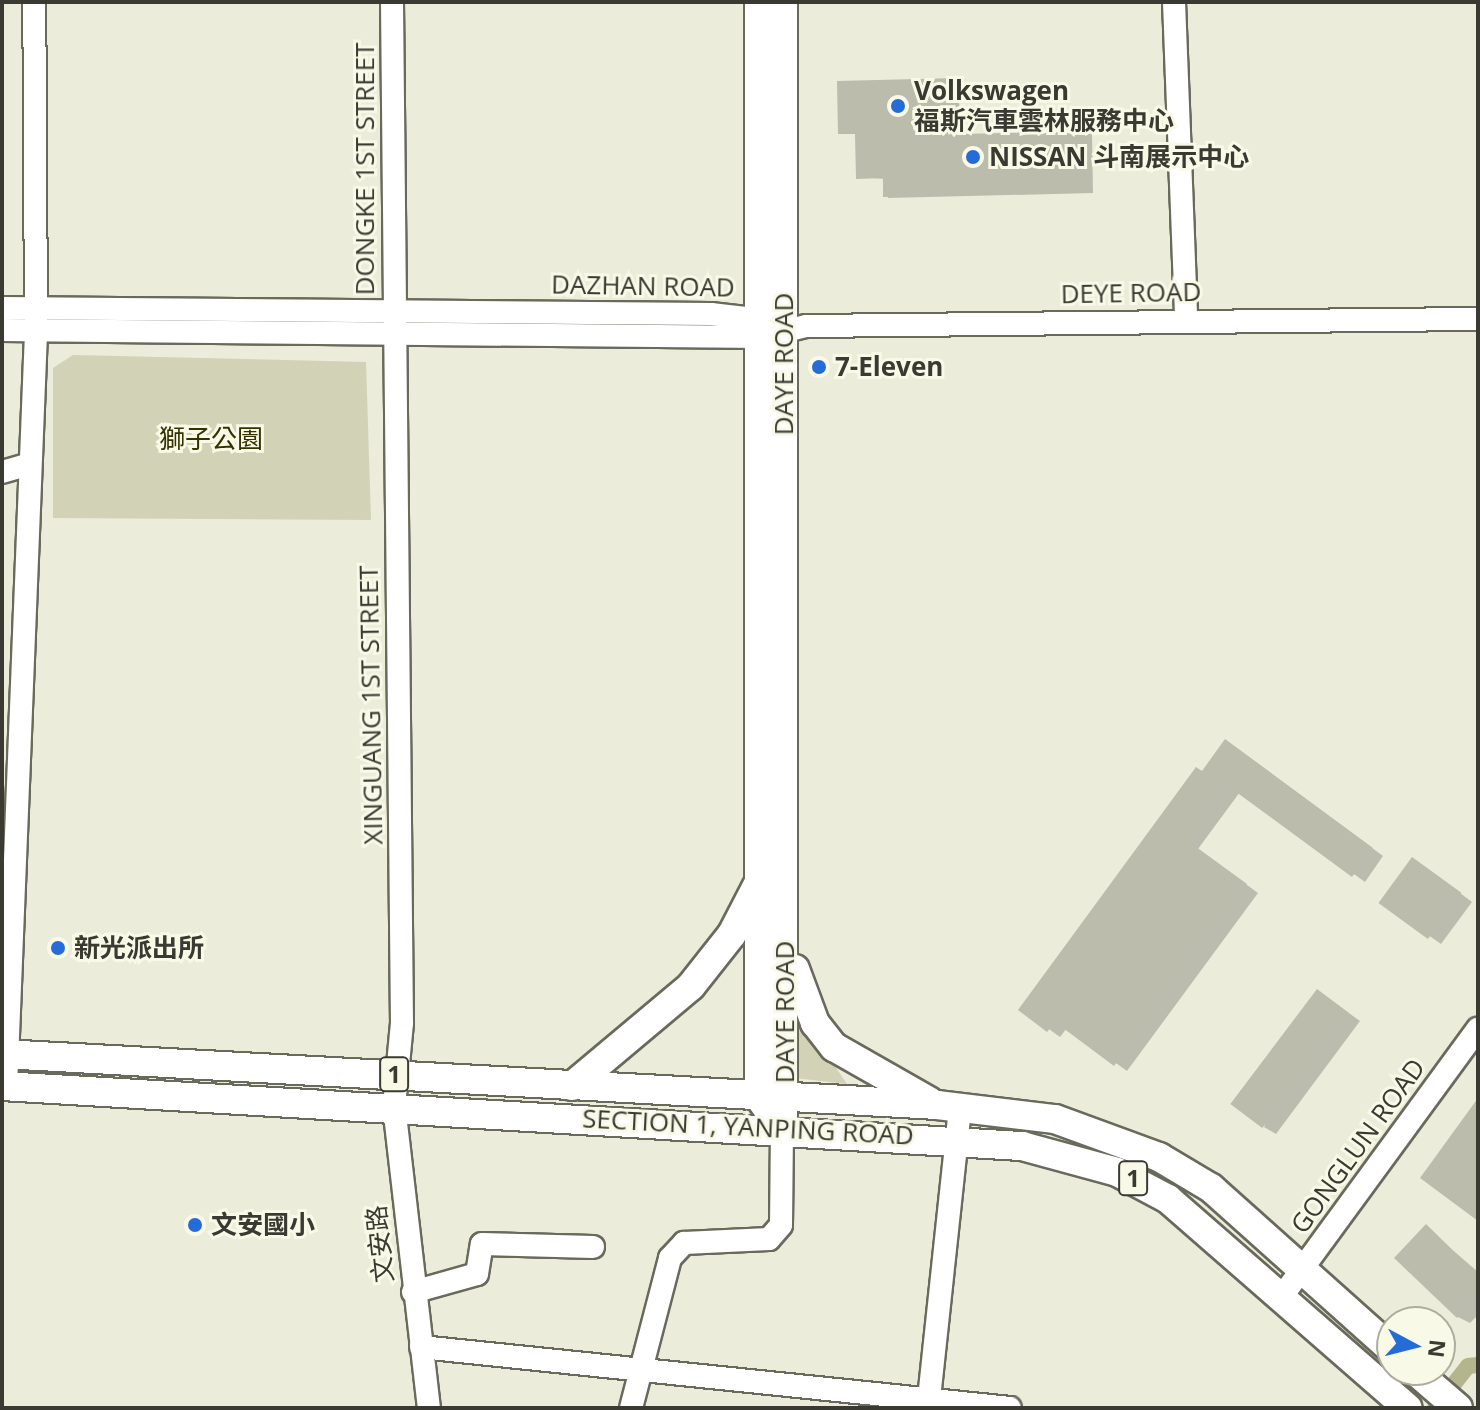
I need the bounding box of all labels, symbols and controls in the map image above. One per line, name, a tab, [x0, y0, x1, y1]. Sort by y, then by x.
street label: DONGKE 1ST STREET	[349, 43, 381, 295]
place label: Volkswagen 福斯汽車雲林服務中心	[914, 75, 1174, 136]
marker: Volkswagen 福斯汽車雲林服務中心	[889, 97, 907, 115]
place label: NISSAN 斗南展示中心	[989, 141, 1249, 173]
marker: NISSAN 斗南展示中心	[964, 148, 982, 166]
street label: DAZHAN ROAD	[551, 269, 735, 303]
street label: DEYE ROAD	[1060, 276, 1202, 310]
street label: DAYE ROAD	[768, 293, 800, 435]
place label: 7-Eleven	[835, 351, 943, 383]
marker: 7-Eleven	[810, 358, 828, 376]
park label: 獅子公園	[159, 423, 263, 455]
street label: XINGUANG 1ST STREET	[353, 565, 389, 845]
place label: 新光派出所	[74, 932, 204, 964]
marker: 新光派出所	[49, 939, 67, 957]
street label: DAYE ROAD	[769, 941, 801, 1083]
street label: GONGLUN ROAD	[1284, 1053, 1432, 1239]
road number: 1	[378, 1054, 410, 1094]
street label: SECTION 1, YANPING ROAD	[581, 1103, 915, 1151]
road number: 1	[1117, 1158, 1149, 1198]
street label: 文安路	[360, 1204, 400, 1284]
place label: 文安國小	[211, 1209, 315, 1241]
marker: 文安國小	[186, 1216, 204, 1234]
north arrow	[1376, 1306, 1456, 1386]
text: N	[1422, 1338, 1454, 1359]

